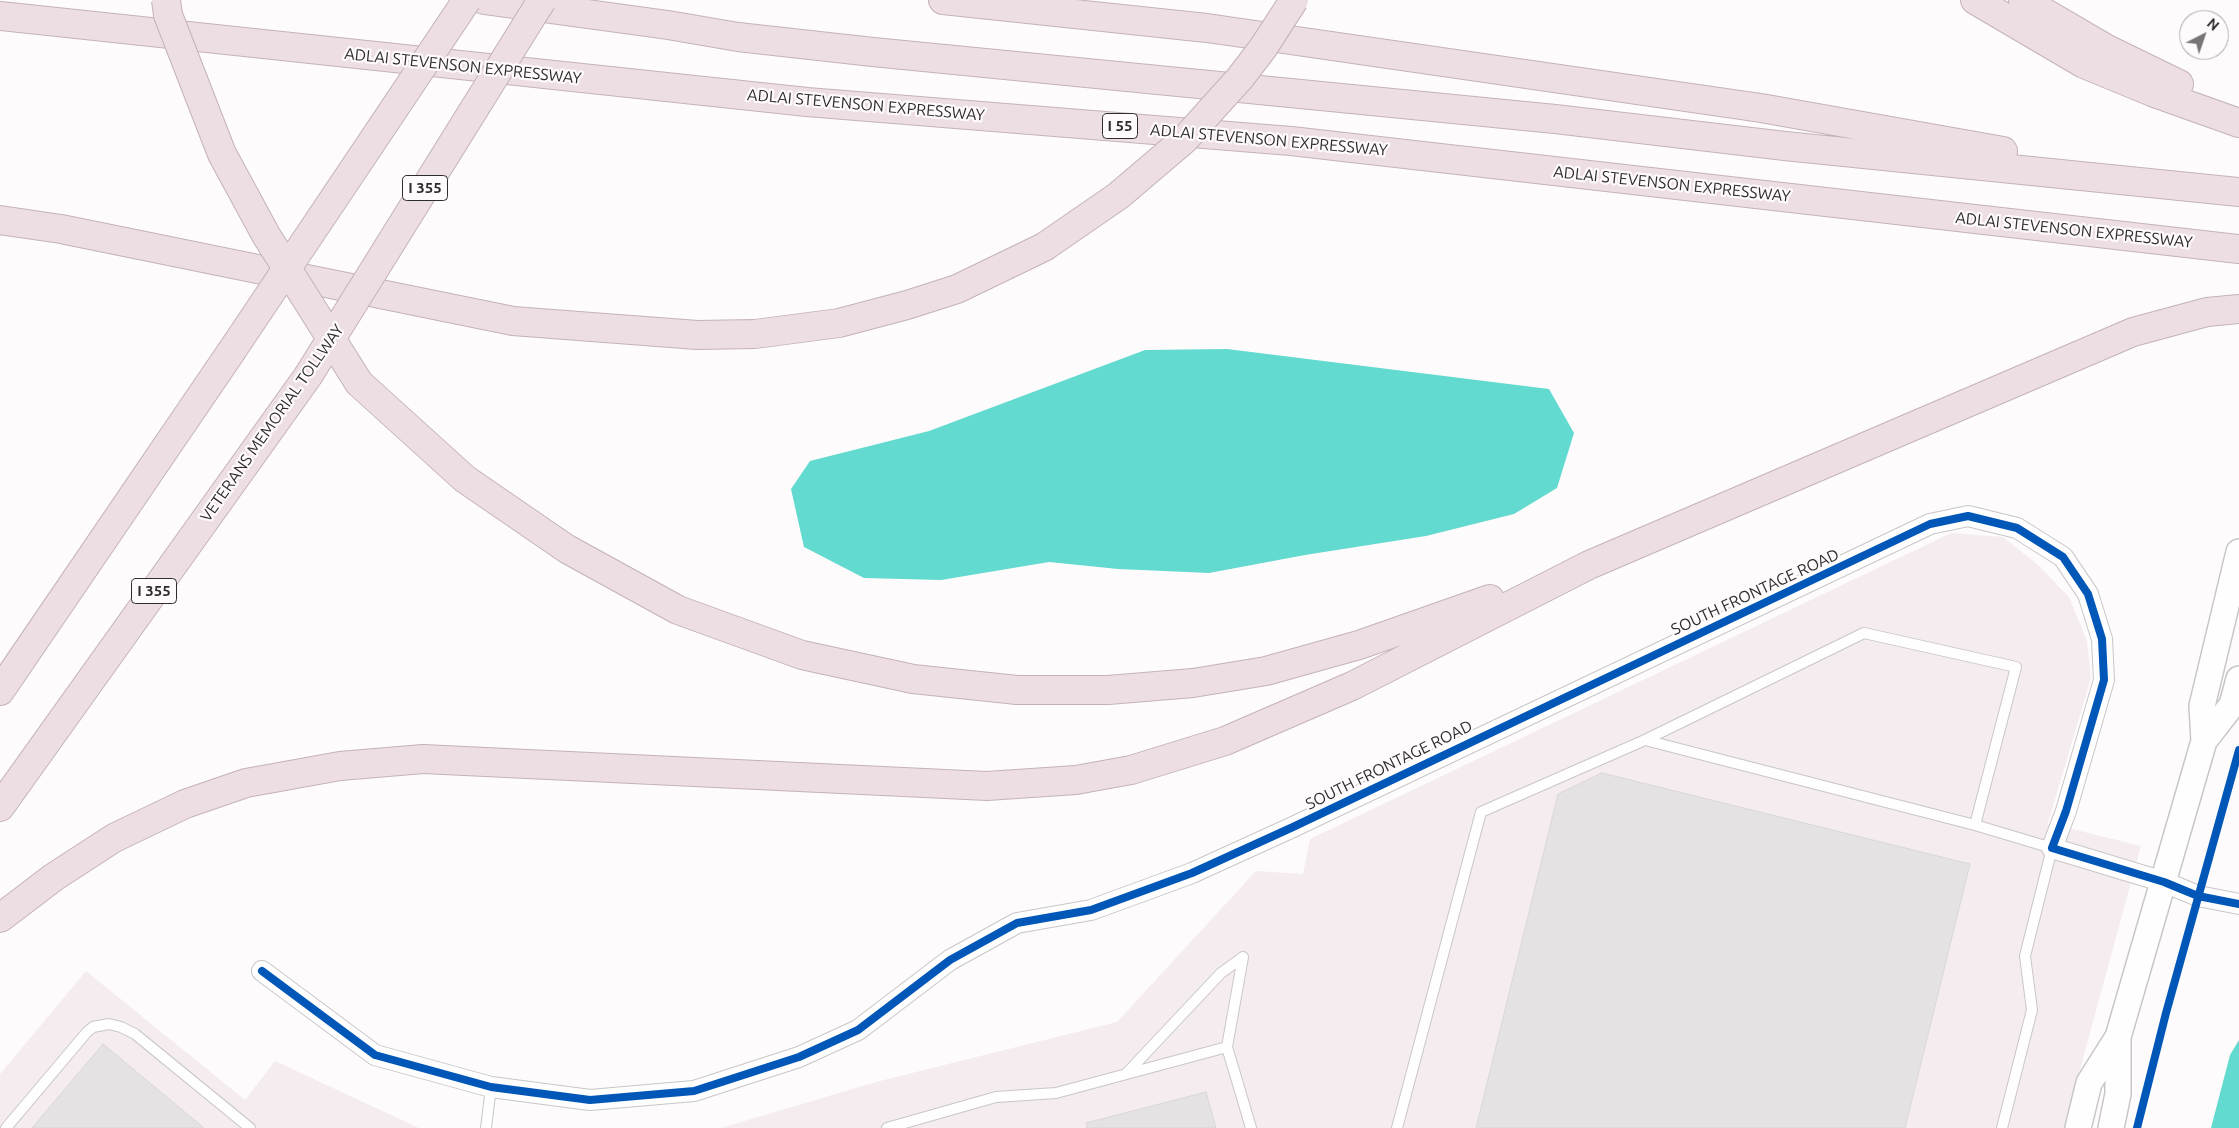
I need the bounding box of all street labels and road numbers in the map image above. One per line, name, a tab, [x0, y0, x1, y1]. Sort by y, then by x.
street label: ADLAI STEVENSON EXPRESSWAY	[343, 44, 583, 88]
street label: ADLAI STEVENSON EXPRESSWAY	[746, 85, 986, 125]
road number: I 55	[1102, 114, 1138, 138]
street label: ADLAI STEVENSON EXPRESSWAY	[1149, 120, 1389, 160]
street label: ADLAI STEVENSON EXPRESSWAY	[1552, 162, 1792, 206]
road number: I 355	[402, 176, 448, 200]
street label: ADLAI STEVENSON EXPRESSWAY	[1954, 208, 2194, 252]
street label: VETERANS MEMORIAL TOLLWAY	[196, 321, 348, 525]
street label: SOUTH FRONTAGE ROAD	[1668, 545, 1842, 639]
road number: I 355	[132, 578, 176, 604]
street label: SOUTH FRONTAGE ROAD	[1303, 716, 1475, 814]

